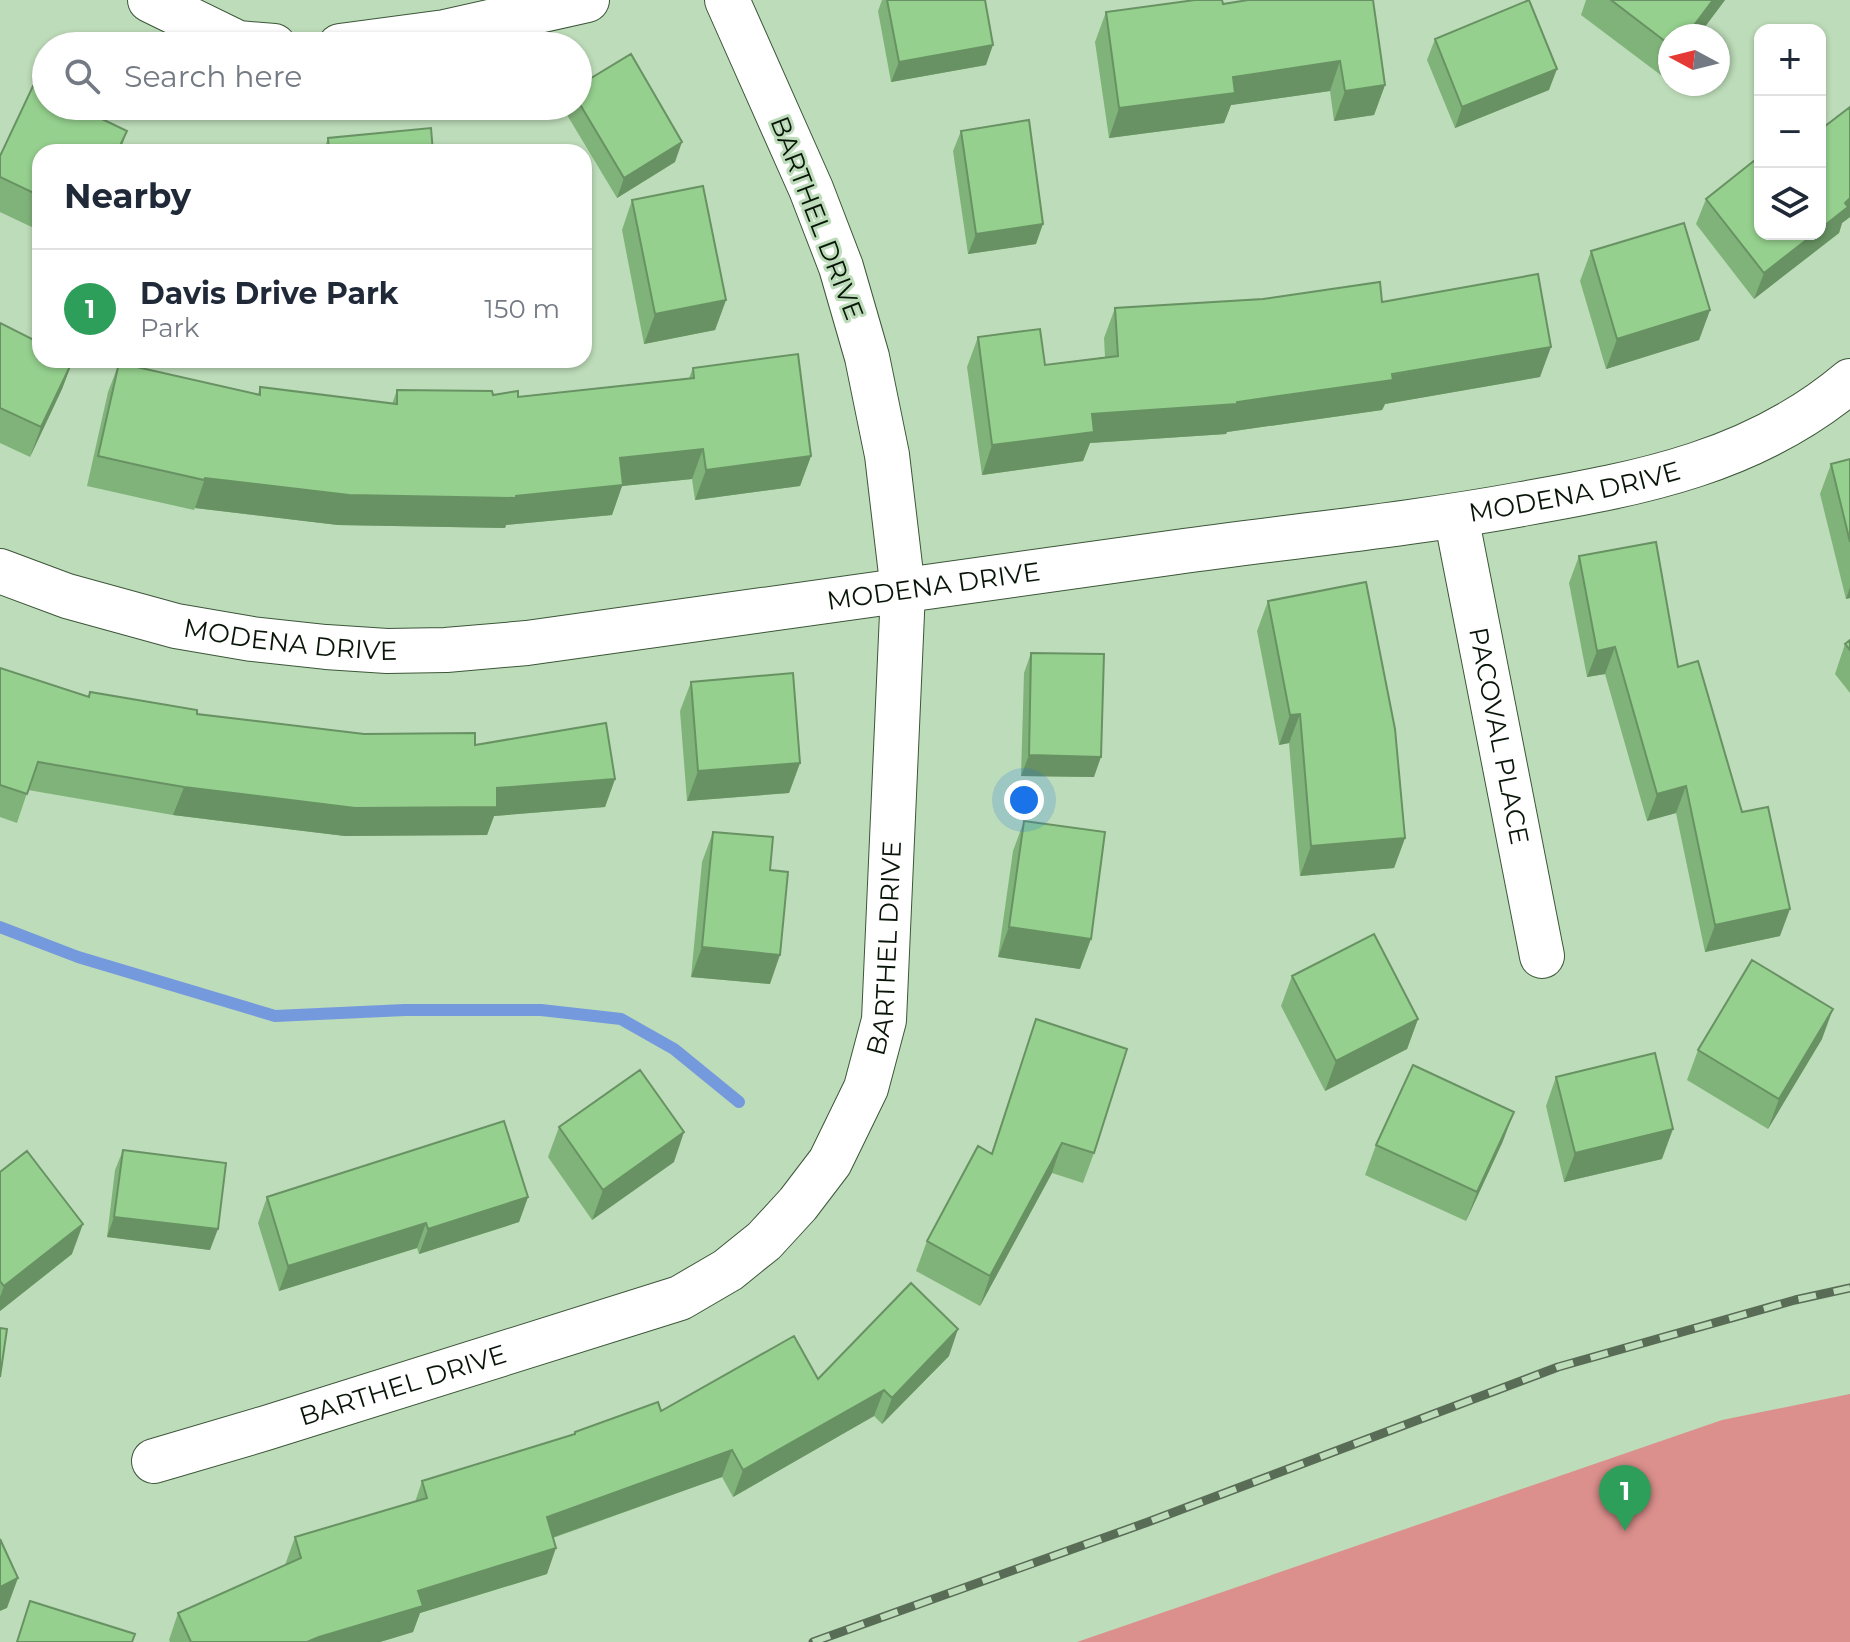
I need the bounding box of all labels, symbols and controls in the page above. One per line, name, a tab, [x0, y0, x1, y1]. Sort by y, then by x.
north arrow	[1658, 24, 1730, 96]
map controls	[1754, 24, 1826, 240]
button: +	[1754, 24, 1826, 96]
search box	[32, 32, 592, 120]
icon: search	[60, 54, 104, 98]
text: Search here	[124, 58, 302, 95]
button: −	[1754, 96, 1826, 168]
street label: BARTHEL DRIVE	[764, 112, 870, 324]
button: layers	[1754, 168, 1826, 240]
text: Nearby	[64, 175, 191, 217]
text: Davis Drive Park	[140, 275, 398, 312]
text: 1	[85, 293, 95, 325]
text: 150 m	[484, 293, 560, 325]
text: Park	[140, 312, 199, 344]
street label: MODENA DRIVE	[1466, 454, 1684, 529]
street label: MODENA DRIVE	[825, 555, 1042, 617]
street label: MODENA DRIVE	[181, 612, 398, 667]
street label: PACOVAL PLACE	[1462, 624, 1536, 847]
your location	[1004, 780, 1044, 820]
street label: BARTHEL DRIVE	[859, 840, 908, 1059]
street label: BARTHEL DRIVE	[295, 1338, 510, 1433]
pin: 1	[1599, 1465, 1651, 1531]

